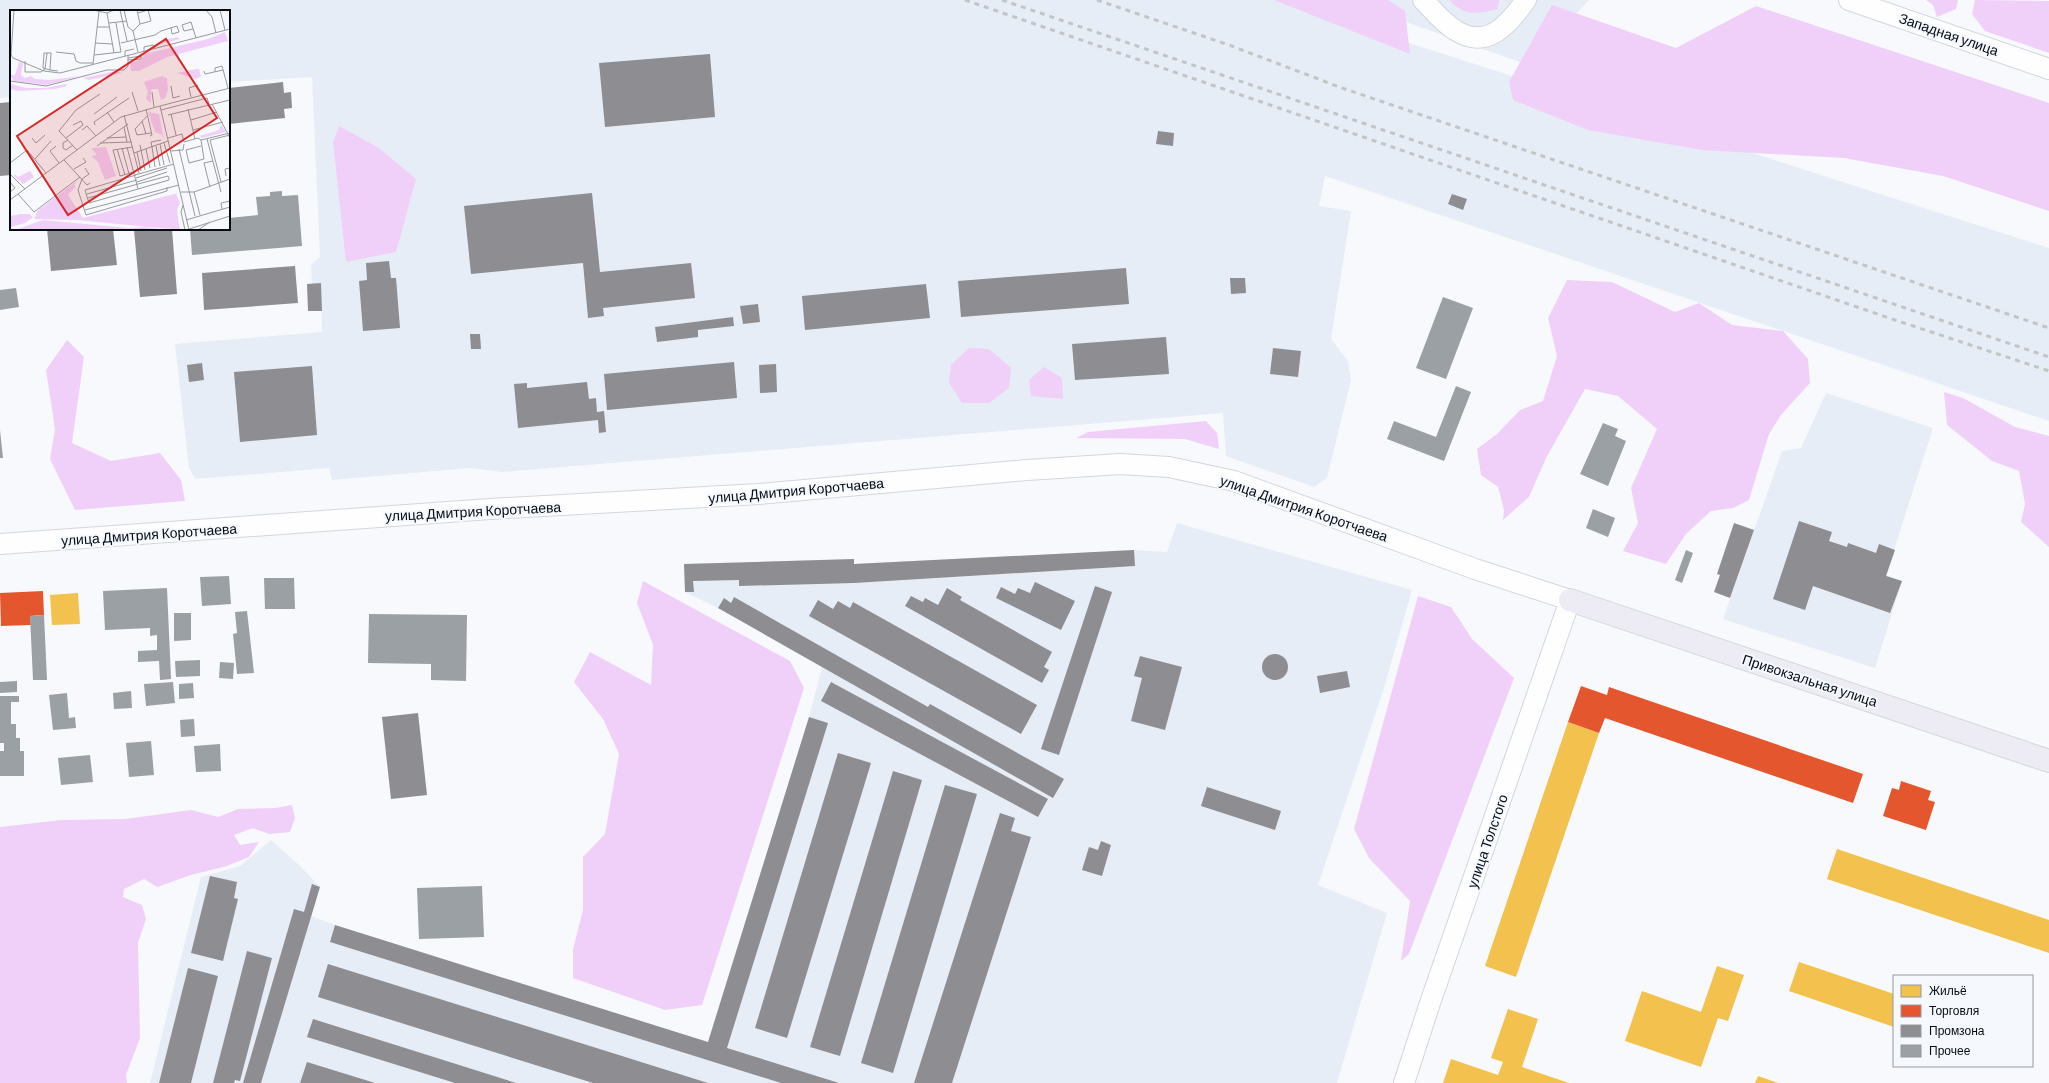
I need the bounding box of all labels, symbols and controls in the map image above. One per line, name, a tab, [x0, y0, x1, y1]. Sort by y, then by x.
street label: Западная улица	[1897, 9, 2001, 59]
inset map	[10, 10, 230, 230]
street label: улица Дмитрия Коротчаева	[1218, 471, 1390, 545]
street label: улица Дмитрия Коротчаева	[708, 474, 885, 506]
street label: улица Дмитрия Коротчаева	[385, 498, 562, 524]
street label: улица Дмитрия Коротчаева	[61, 519, 238, 549]
street label: Привокзальная улица	[1740, 650, 1880, 710]
street label: улица Толстого	[1463, 792, 1511, 890]
legend	[1893, 975, 2033, 1067]
text: Жильё	[1929, 983, 1967, 997]
text: Торговля	[1929, 1003, 1979, 1018]
text: Промзона	[1929, 1023, 1985, 1038]
text: Прочее	[1929, 1043, 1971, 1058]

